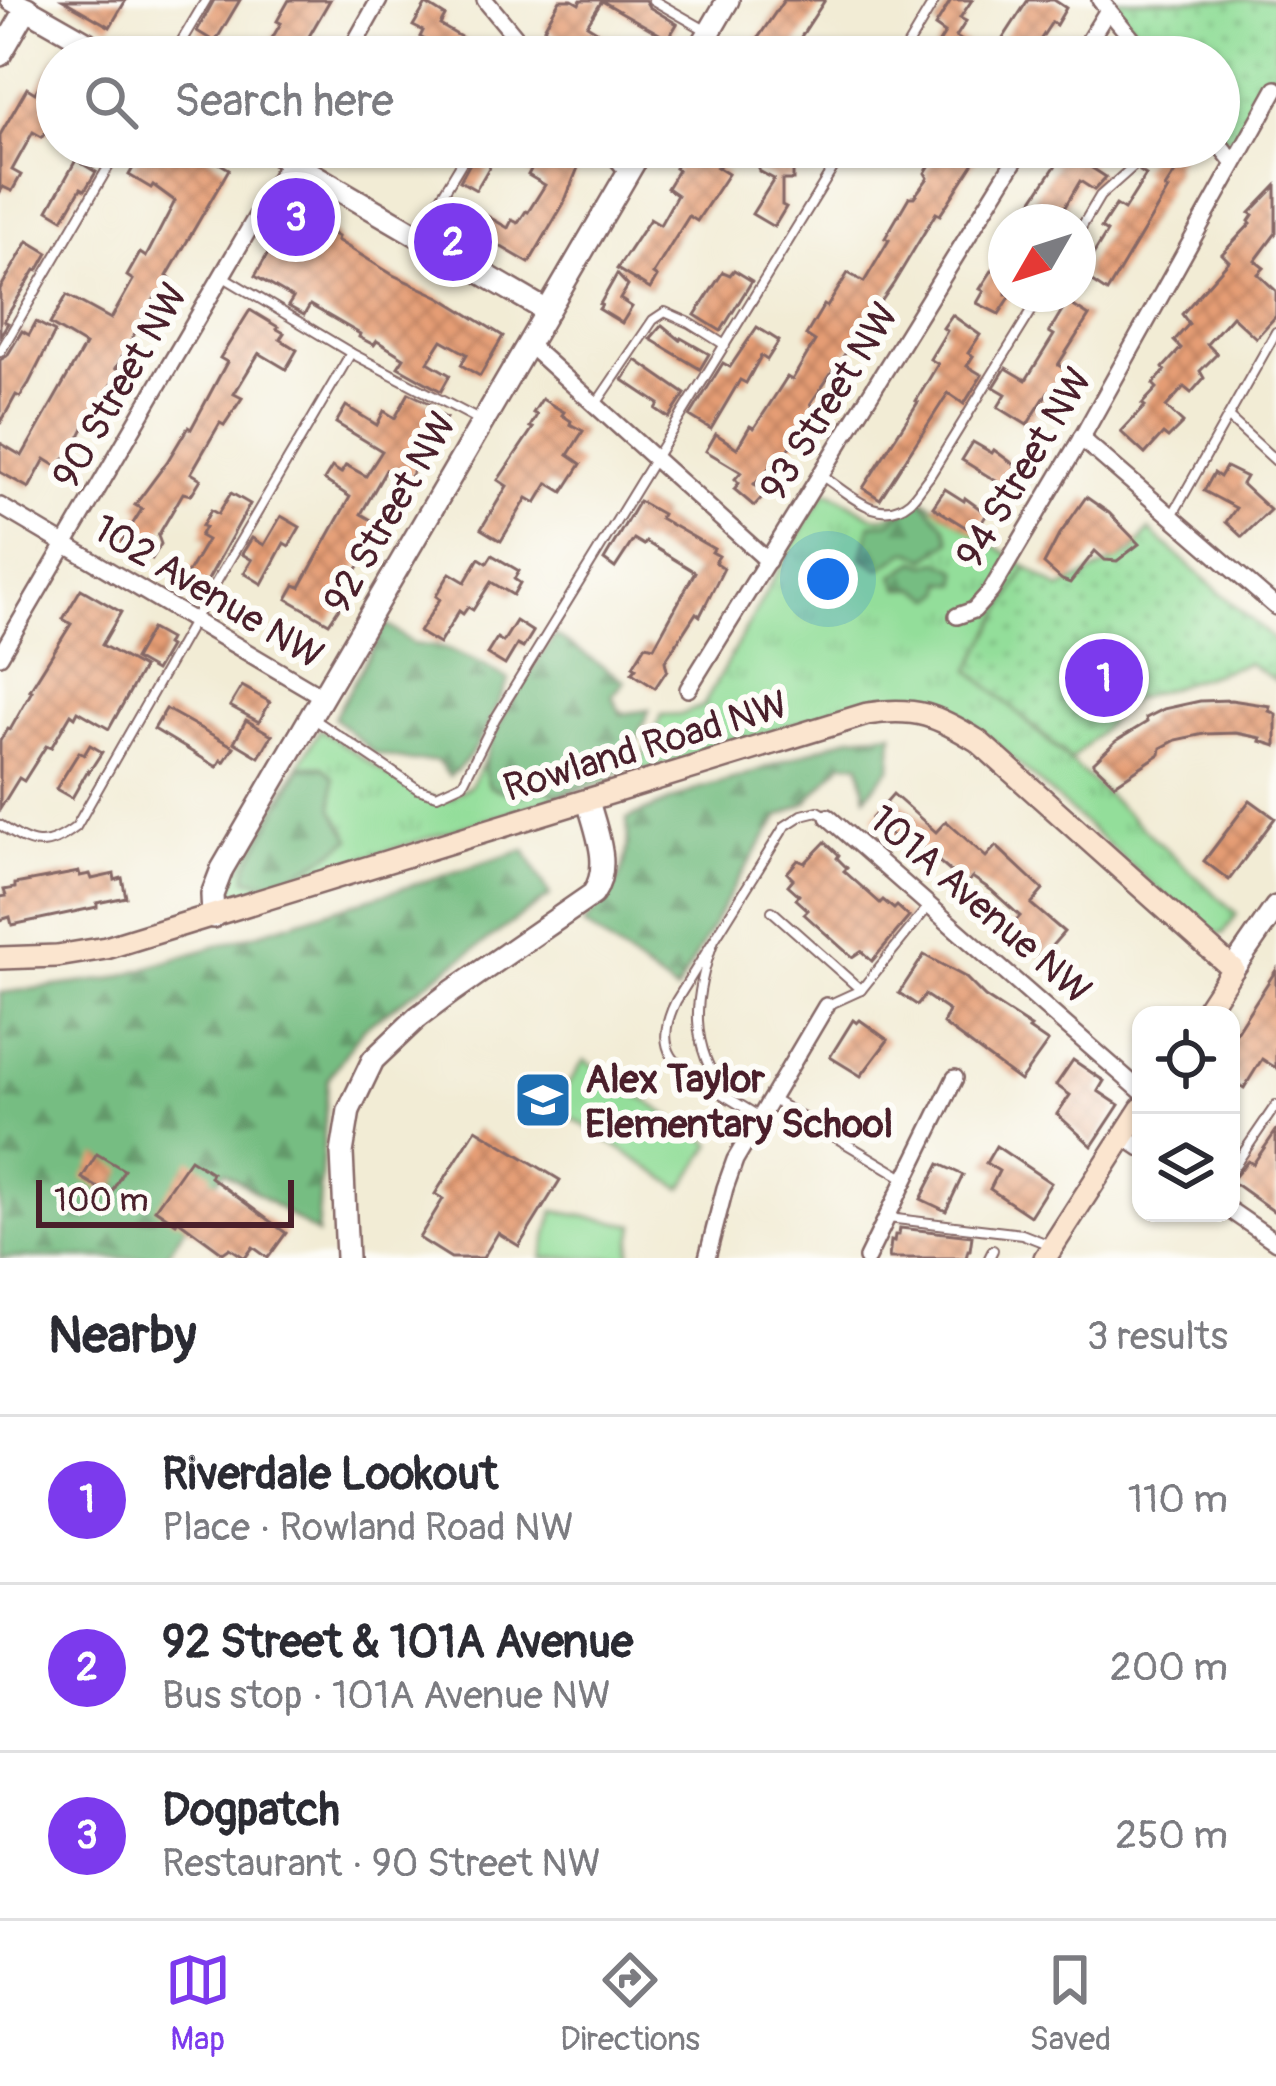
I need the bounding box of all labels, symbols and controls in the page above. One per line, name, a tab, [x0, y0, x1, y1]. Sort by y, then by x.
search box	[36, 36, 1240, 168]
icon: search	[78, 69, 144, 135]
text: Search here	[174, 74, 394, 130]
pin: 3	[257, 172, 335, 262]
pin: 2	[414, 197, 492, 287]
north arrow	[988, 204, 1096, 312]
street label: 90 Street NW	[42, 274, 199, 497]
street label: 93 Street NW	[749, 294, 909, 510]
street label: 94 Street NW	[945, 359, 1103, 577]
street label: 92 Street NW	[313, 403, 468, 622]
street label: 102 Avenue NW	[84, 504, 332, 680]
your location	[798, 549, 858, 609]
pin: 1	[1065, 633, 1143, 723]
street label: Rowland Road NW	[498, 680, 793, 813]
street label: 101A Avenue NW	[859, 795, 1101, 1015]
map controls	[1132, 1006, 1240, 1222]
button: locate	[1132, 1006, 1240, 1114]
place label: Alex Taylor Elementary School	[585, 1055, 893, 1149]
school or university icon: Alex Taylor Elementary School	[512, 1069, 574, 1131]
button: layers	[1132, 1114, 1240, 1222]
scale bar	[36, 1174, 294, 1227]
text: 100 m	[54, 1180, 148, 1221]
text: Nearby	[48, 1304, 196, 1368]
text: 3 results	[1087, 1312, 1228, 1361]
text: Riverdale Lookout	[162, 1447, 498, 1503]
text: 1	[79, 1475, 95, 1524]
text: 110 m	[1128, 1475, 1228, 1524]
text: Place · Rowland Road NW	[162, 1503, 574, 1552]
text: 92 Street & 101A Avenue	[162, 1615, 633, 1671]
text: 2	[76, 1643, 98, 1692]
text: 200 m	[1110, 1643, 1228, 1692]
text: Bus stop · 101A Avenue NW	[162, 1671, 611, 1720]
text: Dogpatch	[162, 1783, 340, 1839]
text: 3	[76, 1811, 98, 1860]
text: 250 m	[1115, 1811, 1228, 1860]
text: Restaurant · 90 Street NW	[162, 1839, 601, 1888]
tab: Map	[165, 1947, 231, 2060]
tab: Directions	[560, 1947, 700, 2060]
tab: Saved	[1029, 1947, 1111, 2060]

